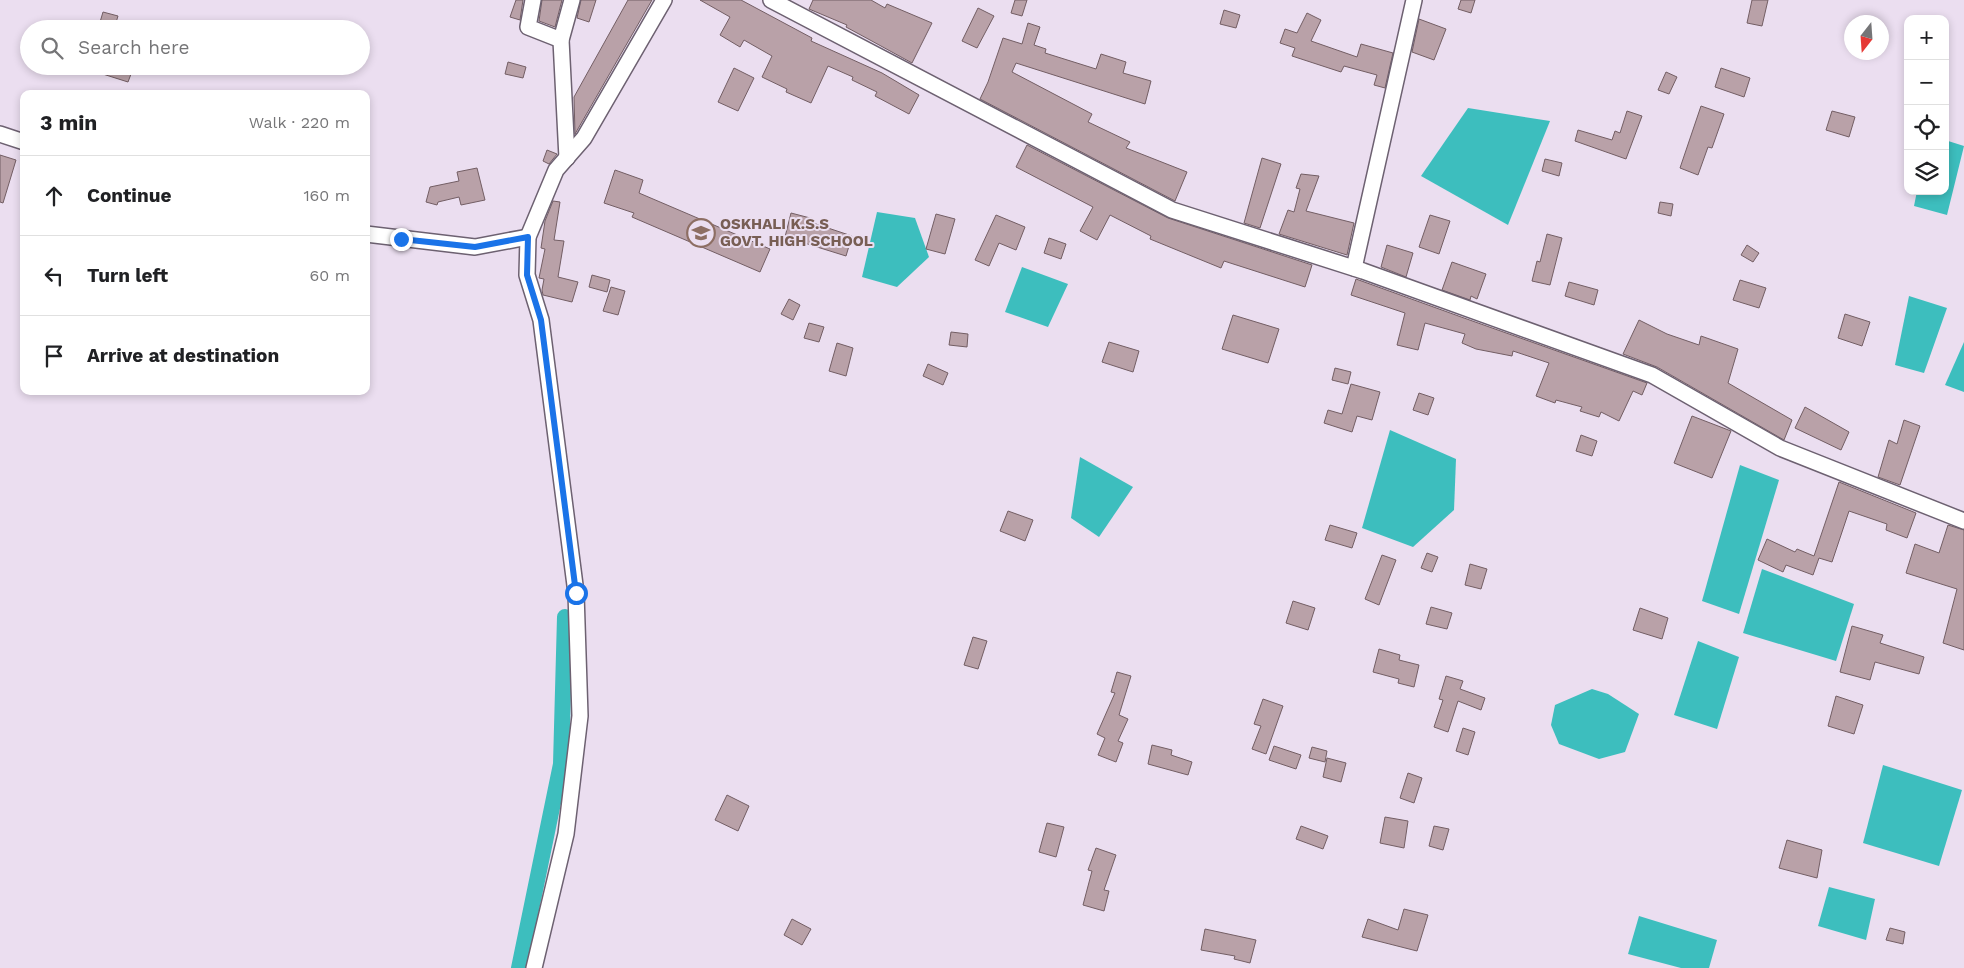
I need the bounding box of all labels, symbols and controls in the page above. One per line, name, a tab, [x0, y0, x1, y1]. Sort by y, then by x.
north arrow	[1844, 15, 1889, 60]
map controls	[1904, 15, 1949, 195]
button: +	[1904, 15, 1949, 60]
search box	[20, 20, 370, 75]
icon: search	[38, 34, 66, 62]
text: Search here	[78, 36, 189, 59]
button: −	[1904, 60, 1949, 105]
button: locate	[1904, 105, 1949, 150]
text: 3 min	[40, 110, 97, 135]
text: Walk · 220 m	[249, 113, 350, 132]
button: layers	[1904, 150, 1949, 195]
icon: ahead	[40, 182, 68, 210]
text: Continue	[87, 184, 171, 207]
text: 160 m	[303, 186, 350, 205]
place label: OSKHALI K.S.S GOVT. HIGH SCHOOL	[720, 215, 873, 250]
school or university icon: OSKHALI K.S.S GOVT. HIGH SCHOOL	[686, 218, 716, 248]
route end	[390, 228, 413, 251]
icon: left	[40, 262, 68, 290]
text: Turn left	[87, 264, 168, 287]
text: 60 m	[310, 266, 350, 285]
icon: arrive	[40, 342, 68, 370]
text: Arrive at destination	[87, 344, 279, 367]
route start	[565, 582, 588, 605]

